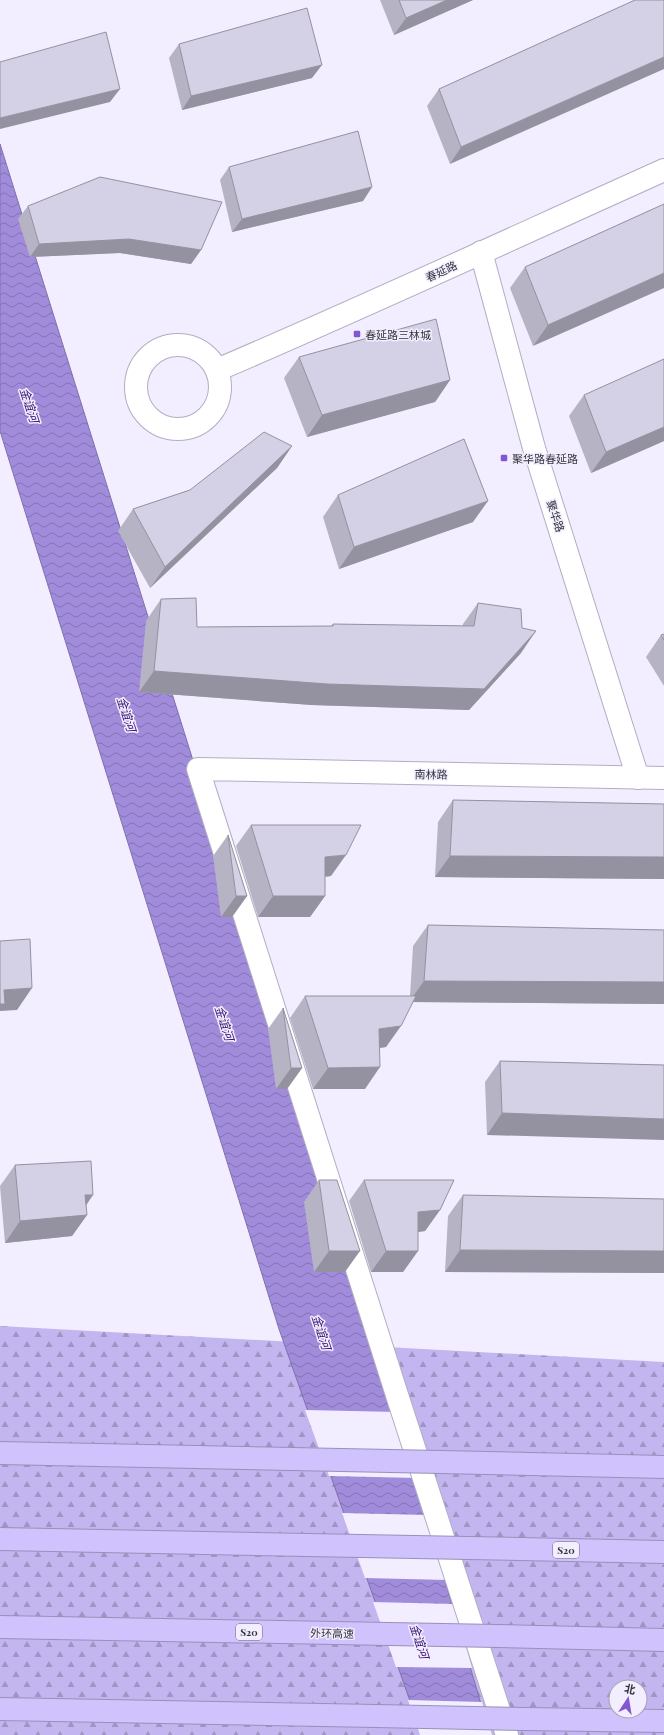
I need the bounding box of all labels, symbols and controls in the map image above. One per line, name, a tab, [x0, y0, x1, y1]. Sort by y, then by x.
street label: 春延路	[423, 257, 459, 285]
place label: 春延路三林城	[365, 327, 431, 342]
marker: 春延路三林城	[352, 329, 362, 339]
water label: 金谊河	[17, 385, 44, 426]
place label: 聚华路春延路	[512, 451, 578, 466]
marker: 聚华路春延路	[499, 453, 509, 463]
street label: 聚华路	[544, 498, 568, 534]
water label: 金谊河	[114, 694, 141, 735]
street label: 南林路	[414, 766, 448, 782]
water label: 金谊河	[212, 1003, 239, 1044]
water label: 金谊河	[309, 1312, 336, 1353]
road number: S20	[553, 1542, 579, 1558]
water label: 金谊河	[407, 1621, 434, 1662]
road number: S20	[236, 1624, 262, 1640]
street label: 外环高速	[310, 1625, 354, 1641]
north arrow	[608, 1679, 648, 1719]
text: 北	[623, 1680, 637, 1697]

